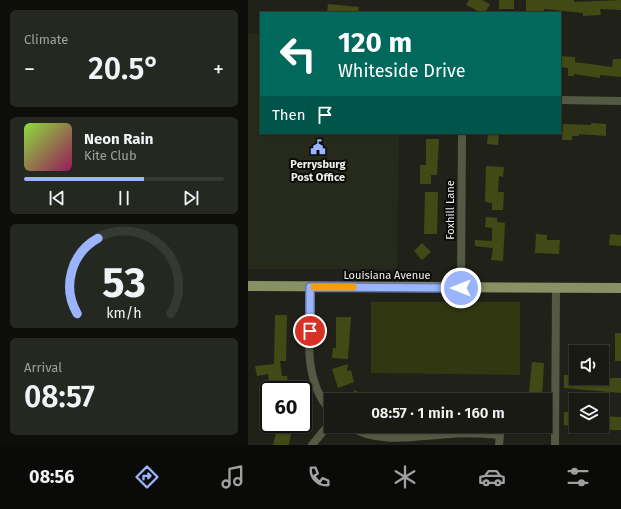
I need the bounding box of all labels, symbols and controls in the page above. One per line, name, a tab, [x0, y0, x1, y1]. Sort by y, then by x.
text: 120 m	[338, 26, 412, 59]
icon: left	[272, 28, 324, 80]
text: Climate	[24, 32, 68, 47]
text: 20.5°	[88, 51, 160, 87]
text: −	[24, 56, 35, 83]
text: +	[213, 56, 224, 83]
text: Whiteside Drive	[338, 60, 466, 82]
icon: arrive	[314, 104, 336, 126]
text: Then	[272, 106, 306, 124]
text: Neon Rain	[84, 130, 153, 148]
public building icon: Perrysburg Post Office	[309, 138, 327, 156]
text: Kite Club	[84, 148, 137, 163]
place label: Perrysburg Post Office	[290, 158, 347, 184]
street label: Foxhill Lane	[444, 180, 457, 240]
icon: previous	[46, 187, 68, 209]
icon: pause	[113, 187, 135, 209]
icon: next	[180, 187, 202, 209]
text: 53	[102, 258, 146, 308]
position arrow	[440, 267, 482, 309]
street label: Louisiana Avenue	[343, 269, 431, 282]
text: km/h	[106, 305, 142, 322]
pin	[293, 314, 327, 348]
icon: arrive	[299, 320, 321, 342]
map controls	[569, 345, 609, 433]
button: sound	[569, 345, 609, 385]
text: Arrival	[24, 360, 62, 375]
text: 08:57	[24, 379, 95, 415]
speed limit sign: 60	[260, 381, 312, 433]
button: layers	[569, 393, 609, 433]
text: 08:57 · 1 min · 160 m	[371, 404, 505, 422]
icon: directions	[133, 463, 161, 491]
icon: music	[219, 463, 247, 491]
icon: phone	[305, 463, 333, 491]
icon: climate	[391, 463, 419, 491]
icon: car	[478, 463, 506, 491]
icon: filters	[564, 463, 592, 491]
text: 08:56	[29, 466, 74, 488]

